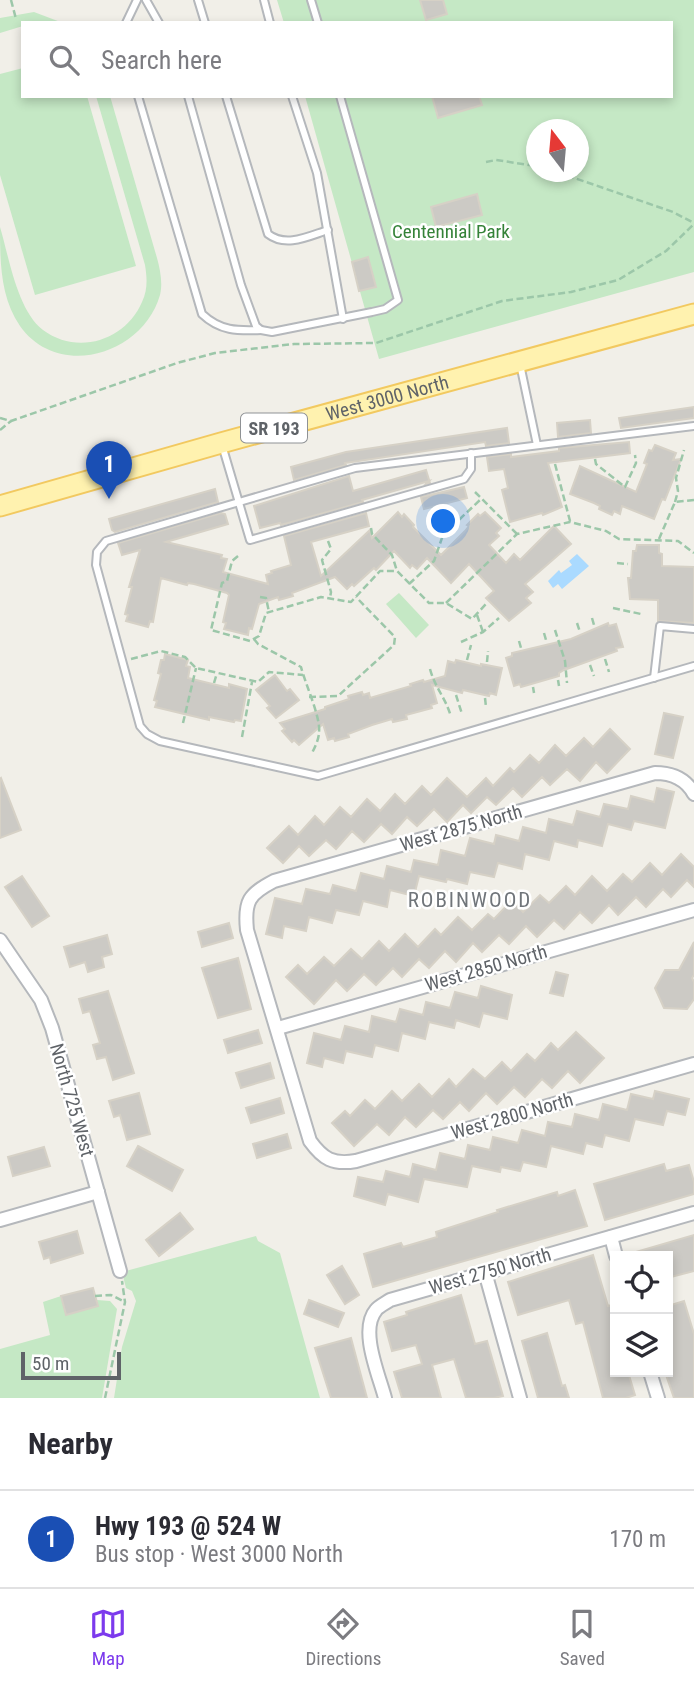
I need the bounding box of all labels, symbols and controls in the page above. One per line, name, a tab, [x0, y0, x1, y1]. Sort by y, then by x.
search box	[21, 21, 673, 98]
icon: search	[45, 41, 83, 79]
text: Search here	[101, 45, 222, 75]
north arrow	[526, 119, 589, 182]
park label: Centennial Park	[392, 220, 510, 243]
street label: West 3000 North	[323, 370, 451, 425]
road number: SR 193	[241, 414, 307, 442]
pin: 1	[86, 441, 132, 499]
your location	[426, 504, 460, 538]
street label: West 2875 North	[397, 800, 525, 856]
district label: ROBINWOOD	[408, 888, 532, 912]
street label: West 2850 North	[422, 940, 550, 996]
street label: North 725 West	[45, 1041, 99, 1159]
street label: West 2800 North	[448, 1088, 576, 1144]
street label: West 2750 North	[426, 1243, 554, 1299]
map controls	[610, 1251, 673, 1377]
button: locate	[610, 1251, 673, 1314]
button: layers	[610, 1314, 673, 1377]
scale bar	[21, 1349, 121, 1381]
text: 50 m	[32, 1352, 69, 1375]
text: Nearby	[28, 1426, 113, 1461]
text: Hwy 193 @ 524 W	[95, 1511, 281, 1541]
text: 1	[45, 1526, 57, 1553]
text: 170 m	[609, 1526, 666, 1553]
text: Bus stop · West 3000 North	[95, 1541, 343, 1568]
tab: Map	[89, 1605, 127, 1670]
tab: Directions	[305, 1605, 381, 1670]
tab: Saved	[560, 1605, 605, 1670]

